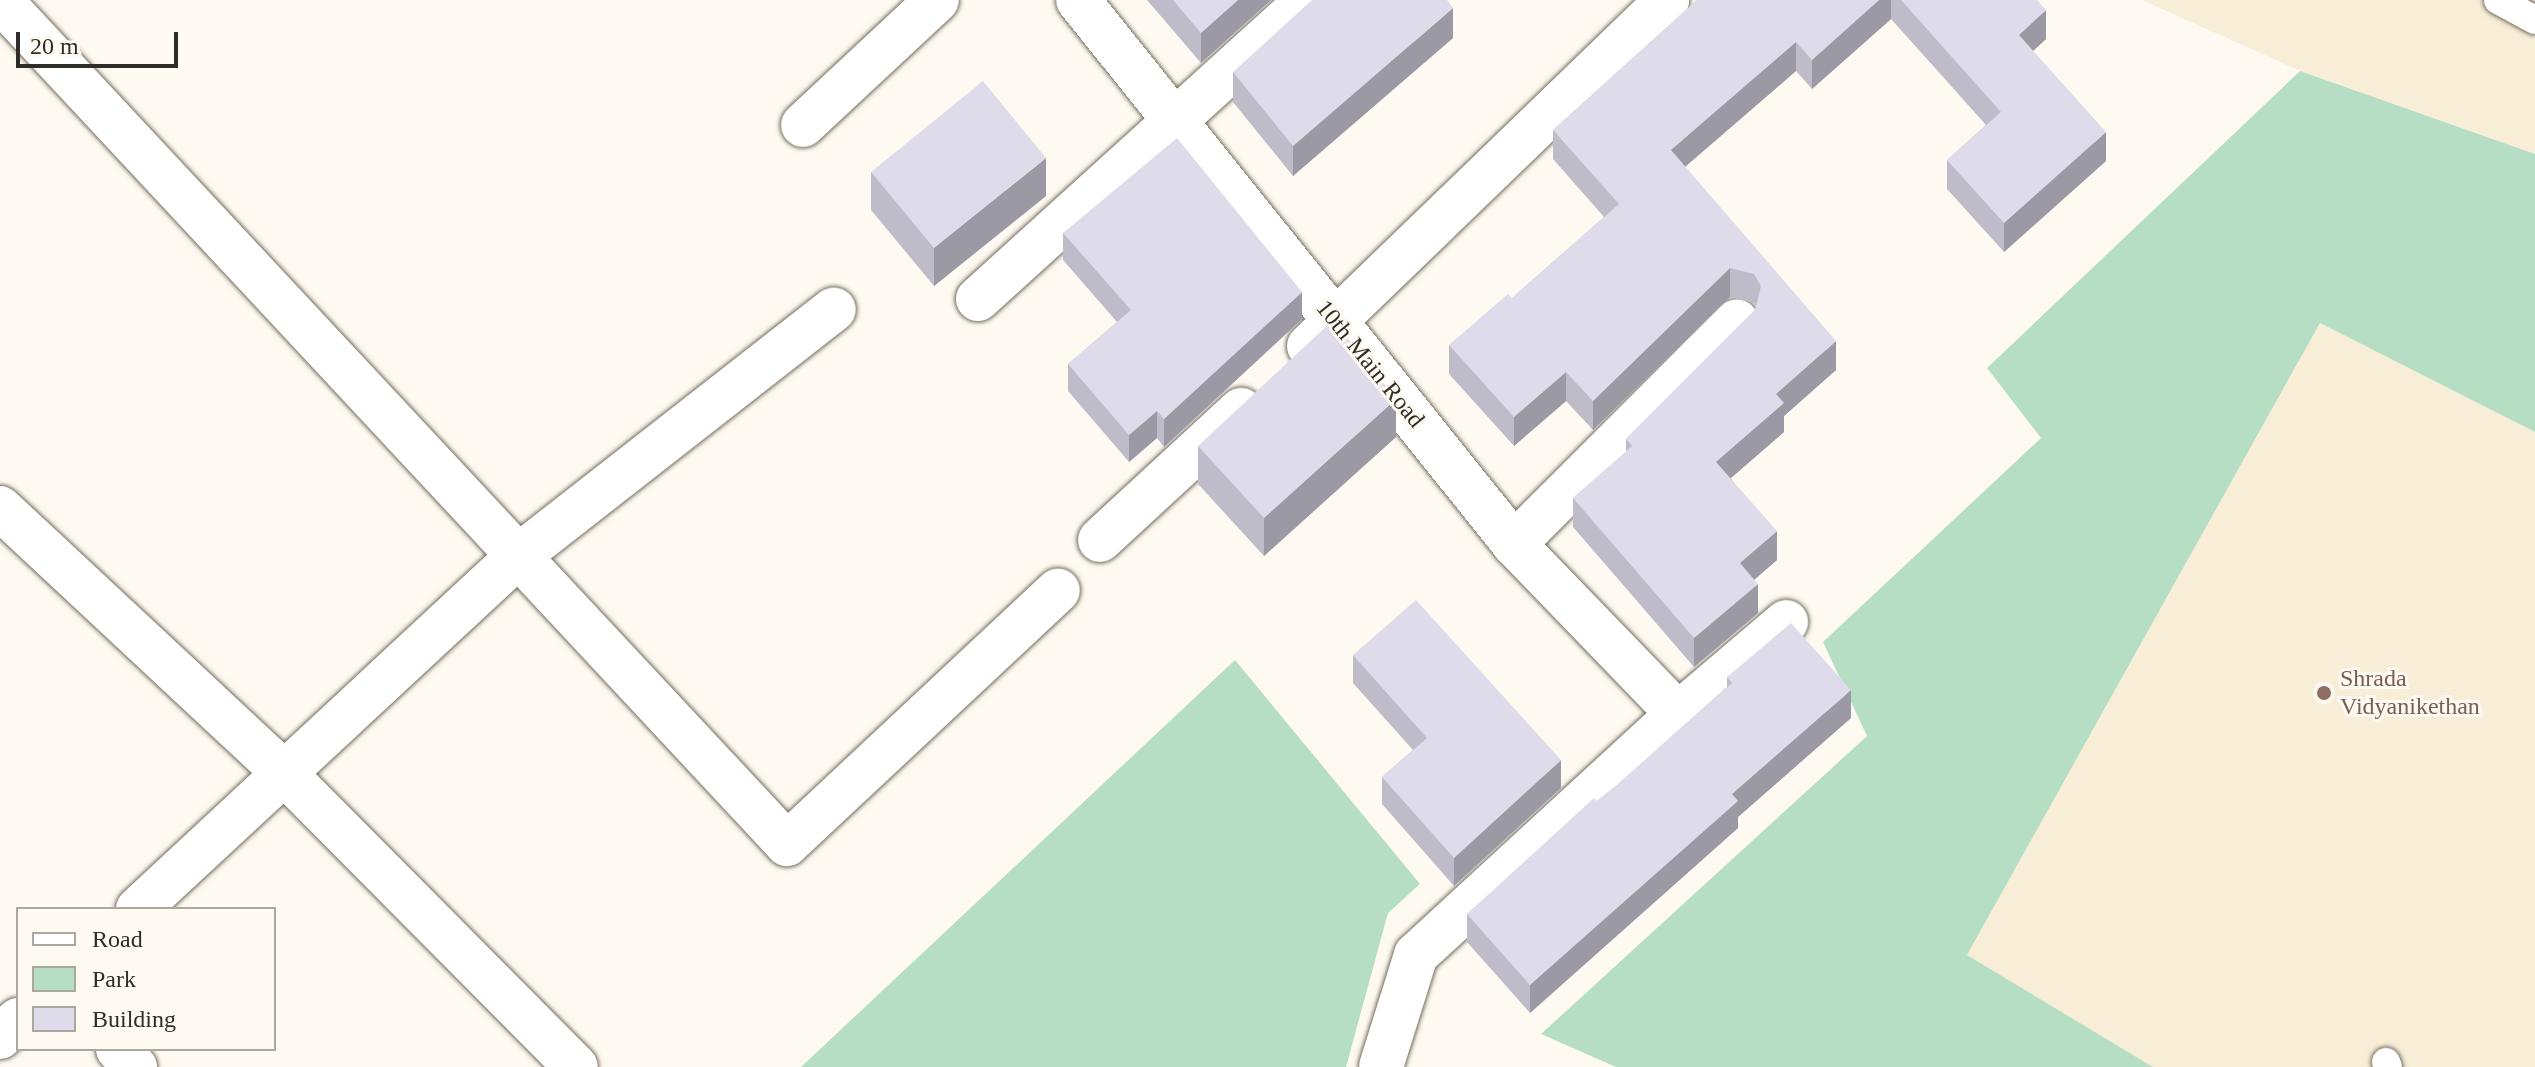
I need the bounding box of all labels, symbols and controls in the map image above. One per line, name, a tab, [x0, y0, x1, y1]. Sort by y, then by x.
scale bar	[20, 16, 182, 66]
text: 20 m	[30, 33, 79, 59]
street label: 10th Main Road	[1310, 294, 1430, 434]
place label: Shrada Vidyanikethan	[2340, 665, 2480, 721]
marker: Shrada Vidyanikethan	[2315, 684, 2333, 702]
legend	[16, 907, 276, 1051]
text: Road	[92, 926, 143, 952]
text: Park	[92, 966, 136, 992]
text: Building	[92, 1006, 176, 1032]

